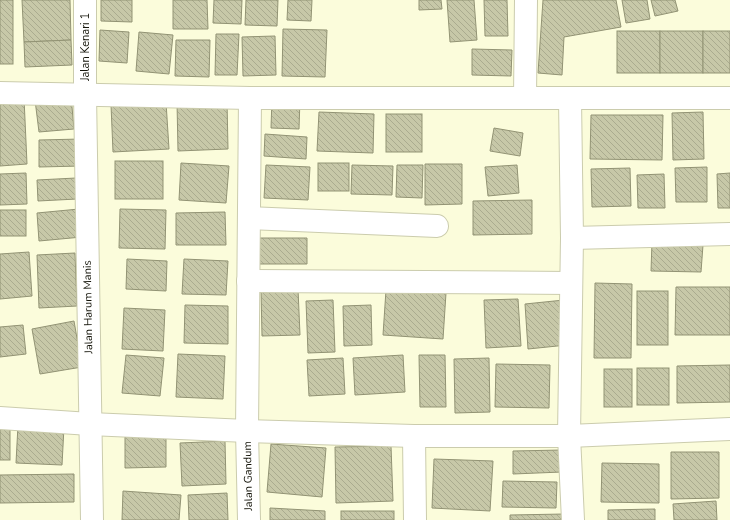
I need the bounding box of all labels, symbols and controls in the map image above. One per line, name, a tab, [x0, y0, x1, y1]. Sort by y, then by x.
street label: Jalan Kenari 1	[78, 13, 93, 82]
street label: Jalan Harum Manis	[80, 260, 96, 355]
street label: Jalan Gandum	[240, 441, 256, 512]

